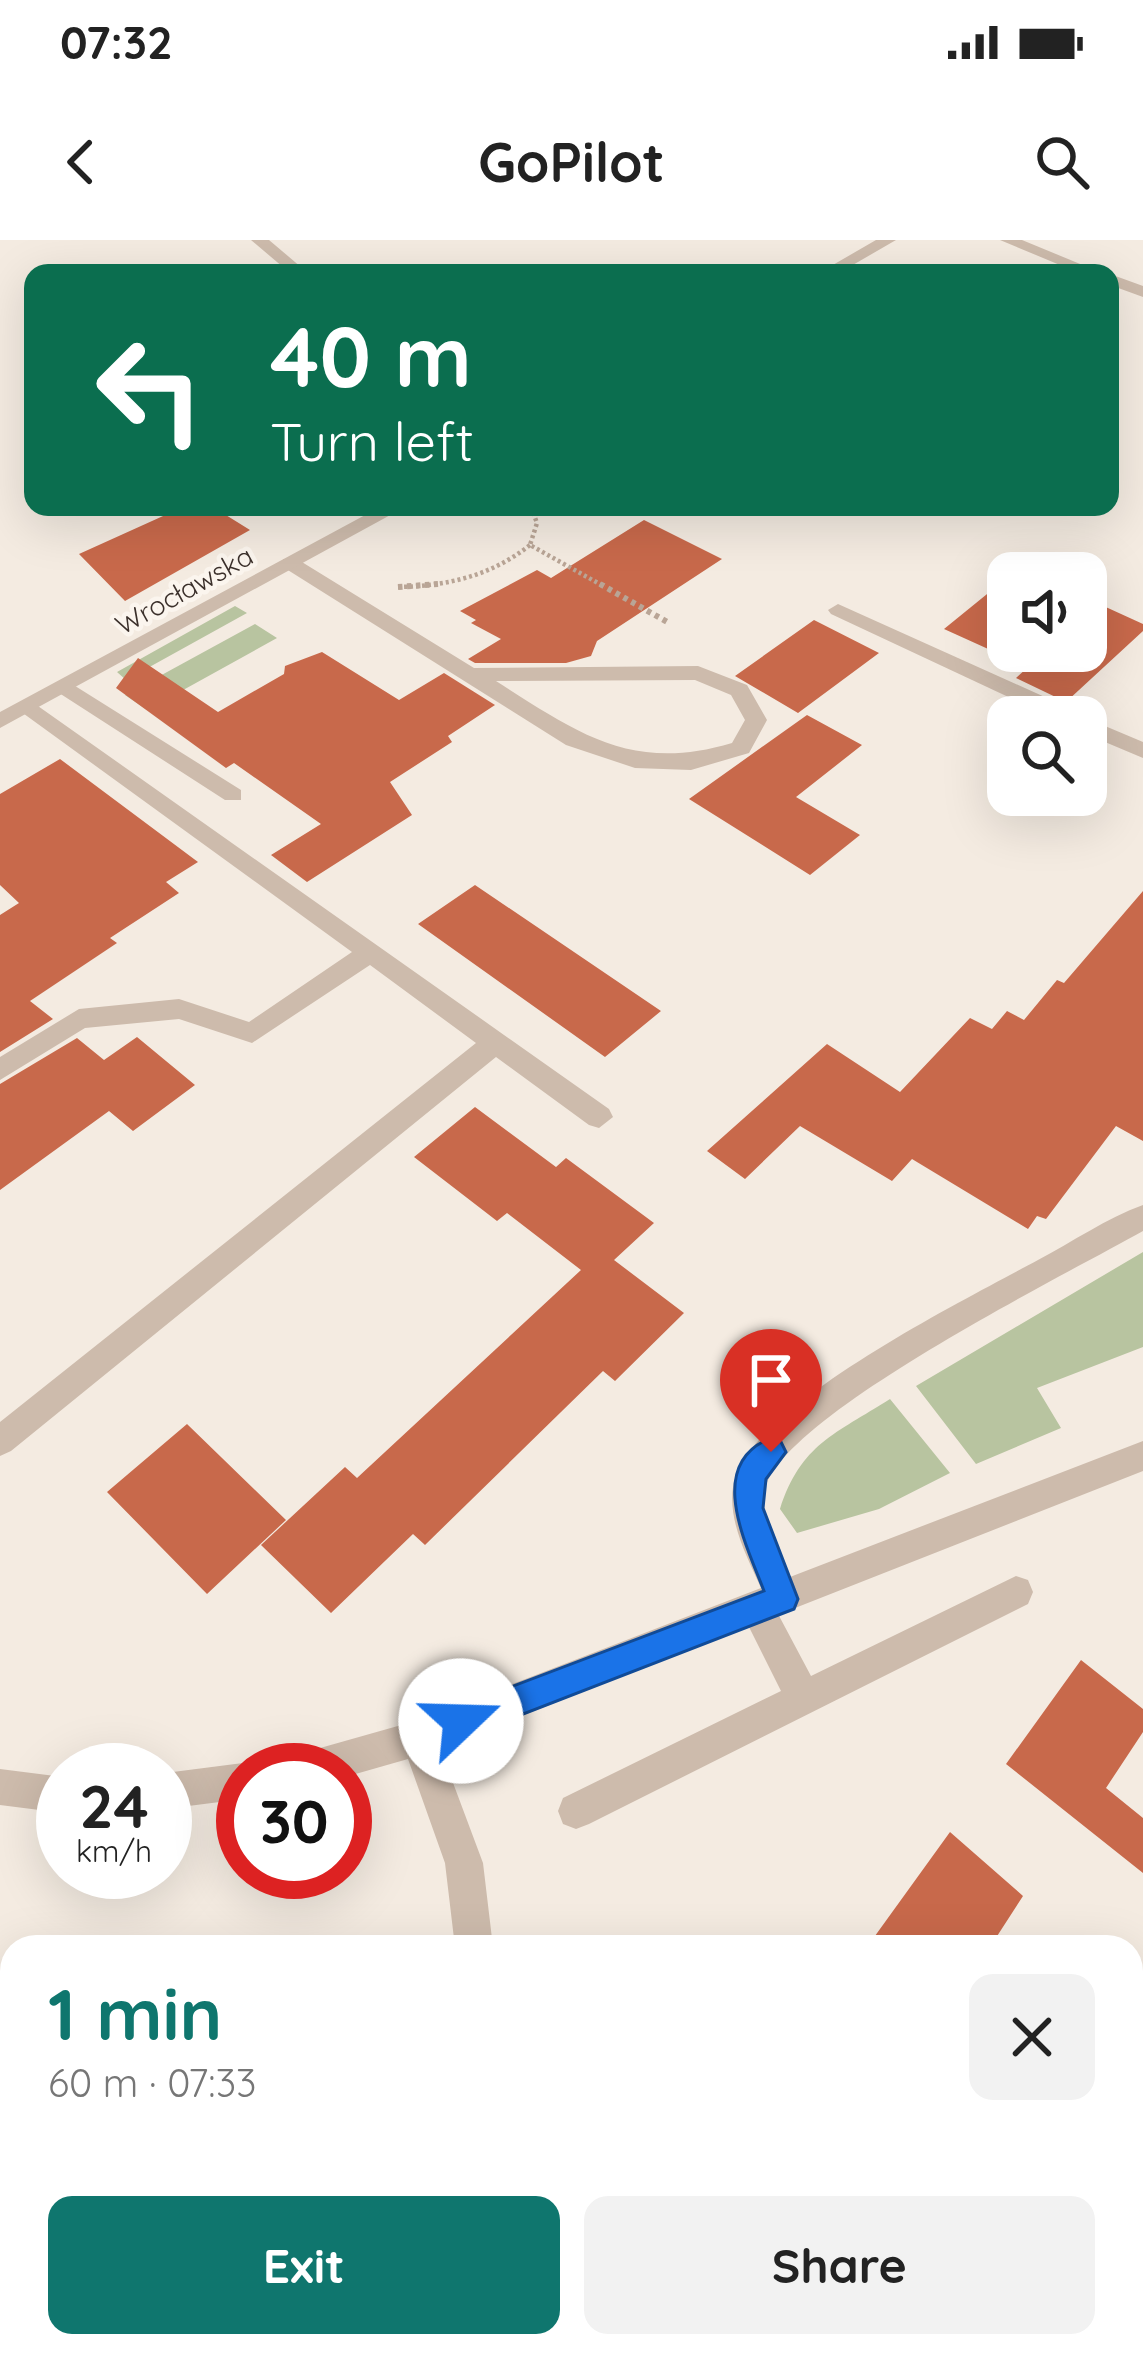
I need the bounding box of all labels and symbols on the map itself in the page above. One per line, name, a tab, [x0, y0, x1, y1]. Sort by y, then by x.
street label: Wrocławska	[109, 538, 259, 642]
pin	[720, 1329, 822, 1452]
position arrow	[398, 1658, 524, 1784]
speed limit sign: 30	[216, 1743, 372, 1899]

